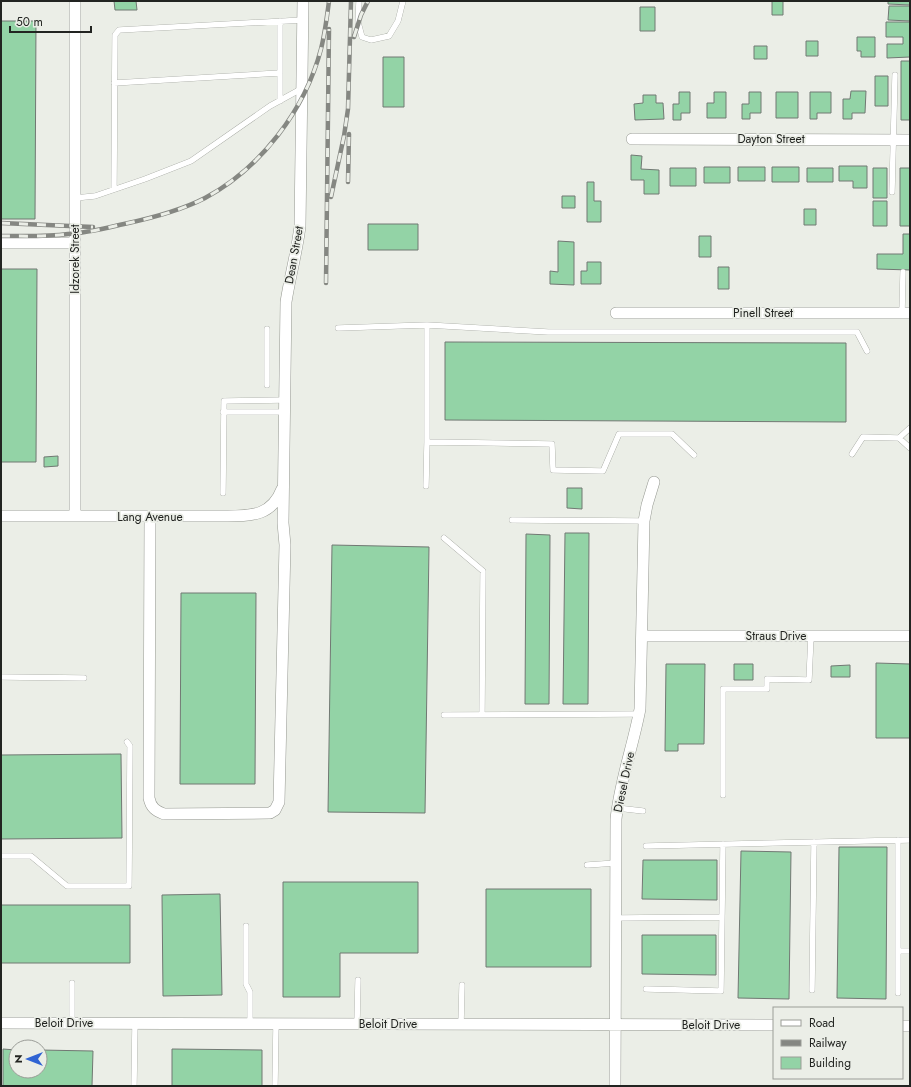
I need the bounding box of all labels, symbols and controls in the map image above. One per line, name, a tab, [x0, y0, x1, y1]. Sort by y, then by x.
scale bar	[10, 8, 91, 34]
text: 50 m	[16, 13, 43, 31]
street label: Dayton Street	[737, 130, 805, 148]
street label: Idzorek Street	[66, 224, 84, 294]
street label: Dean Street	[280, 224, 308, 285]
street label: Pinell Street	[733, 304, 793, 322]
street label: Lang Avenue	[117, 508, 183, 526]
street label: Straus Drive	[746, 627, 806, 645]
street label: Diesel Drive	[609, 750, 639, 814]
legend	[773, 1007, 903, 1079]
street label: Beloit Drive	[35, 1014, 93, 1032]
text: Road	[809, 1014, 835, 1032]
street label: Beloit Drive	[359, 1015, 417, 1033]
street label: Beloit Drive	[682, 1016, 740, 1034]
text: Railway	[809, 1034, 847, 1052]
north arrow	[8, 1039, 48, 1079]
text: Building	[809, 1054, 851, 1072]
text: N	[10, 1055, 26, 1063]

